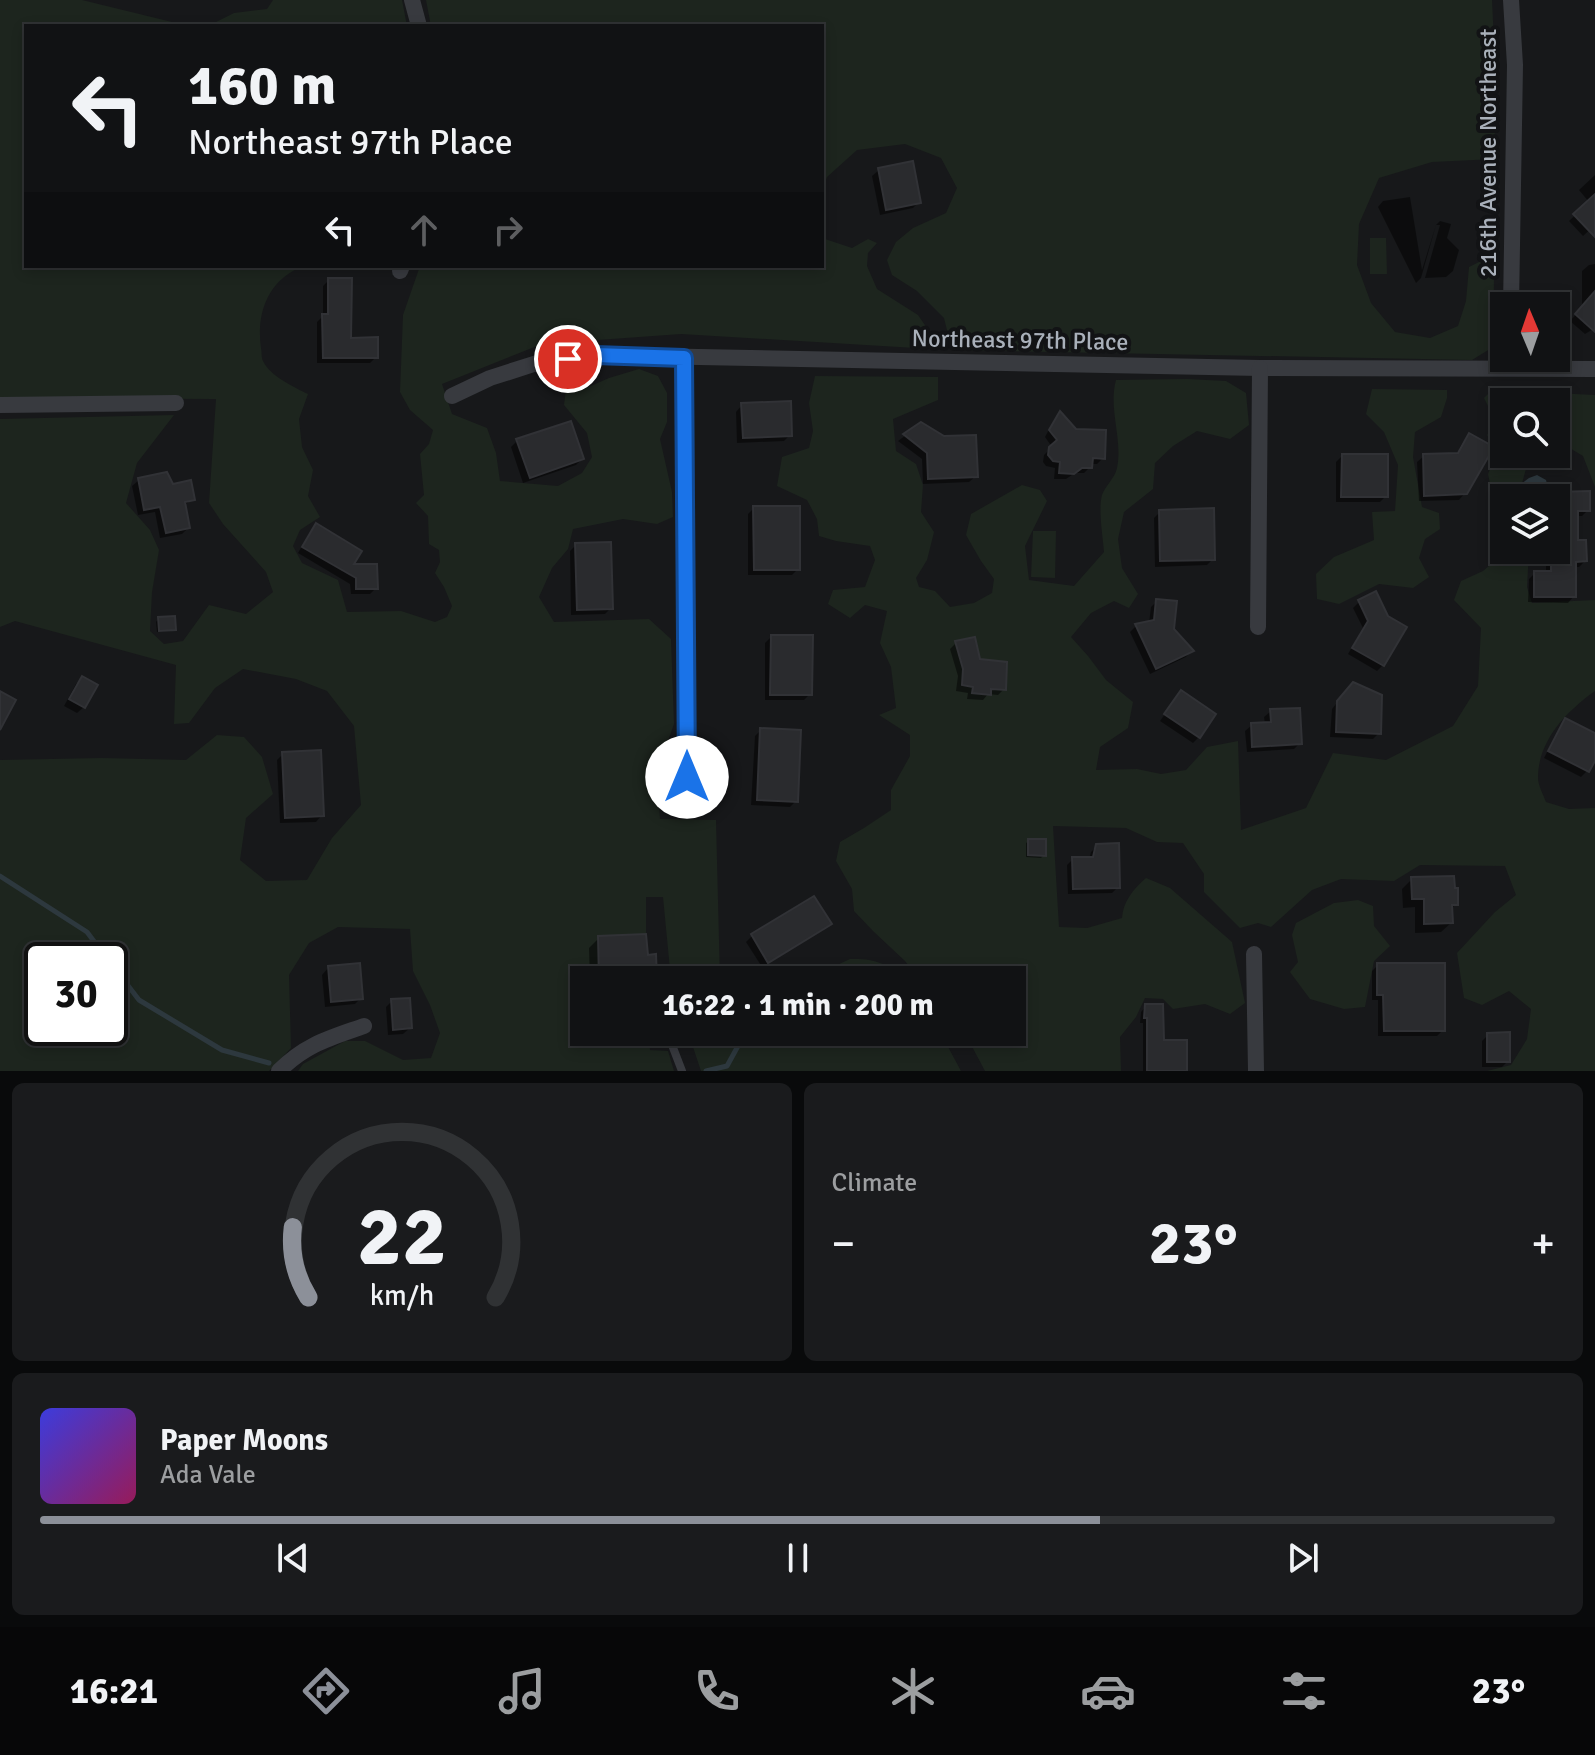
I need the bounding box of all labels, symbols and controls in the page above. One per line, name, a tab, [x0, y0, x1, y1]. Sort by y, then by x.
street label: 216th Avenue Northeast	[1473, 29, 1503, 277]
text: 160 m	[188, 51, 336, 120]
icon: left	[56, 56, 160, 160]
text: Northeast 97th Place	[188, 120, 513, 165]
icon: left	[318, 208, 362, 252]
icon: ahead	[402, 208, 446, 252]
icon: right	[486, 208, 530, 252]
north arrow	[1490, 292, 1570, 372]
map controls	[1490, 292, 1570, 564]
street label: Northeast 97th Place	[911, 323, 1129, 357]
pin	[534, 325, 602, 393]
icon: arrive	[546, 337, 590, 381]
button: search	[1490, 388, 1570, 468]
button: layers	[1490, 484, 1570, 564]
position arrow	[645, 735, 729, 819]
speed limit sign: 30	[24, 942, 128, 1046]
text: 16:22 · 1 min · 200 m	[662, 987, 934, 1024]
text: Climate	[832, 1167, 917, 1199]
text: 22	[357, 1186, 447, 1288]
text: 23°	[1149, 1207, 1238, 1281]
text: −	[832, 1217, 855, 1271]
text: +	[1531, 1217, 1555, 1271]
text: km/h	[369, 1278, 434, 1313]
text: Paper Moons	[160, 1422, 328, 1459]
text: Ada Vale	[160, 1459, 256, 1491]
icon: previous	[271, 1536, 315, 1580]
icon: pause	[776, 1536, 820, 1580]
icon: next	[1281, 1536, 1325, 1580]
icon: directions	[298, 1663, 354, 1719]
icon: music	[494, 1663, 550, 1719]
icon: phone	[689, 1663, 745, 1719]
icon: climate	[885, 1663, 941, 1719]
icon: car	[1080, 1663, 1136, 1719]
icon: filters	[1276, 1663, 1332, 1719]
text: 16:21	[70, 1669, 158, 1714]
text: 23°	[1472, 1669, 1525, 1714]

